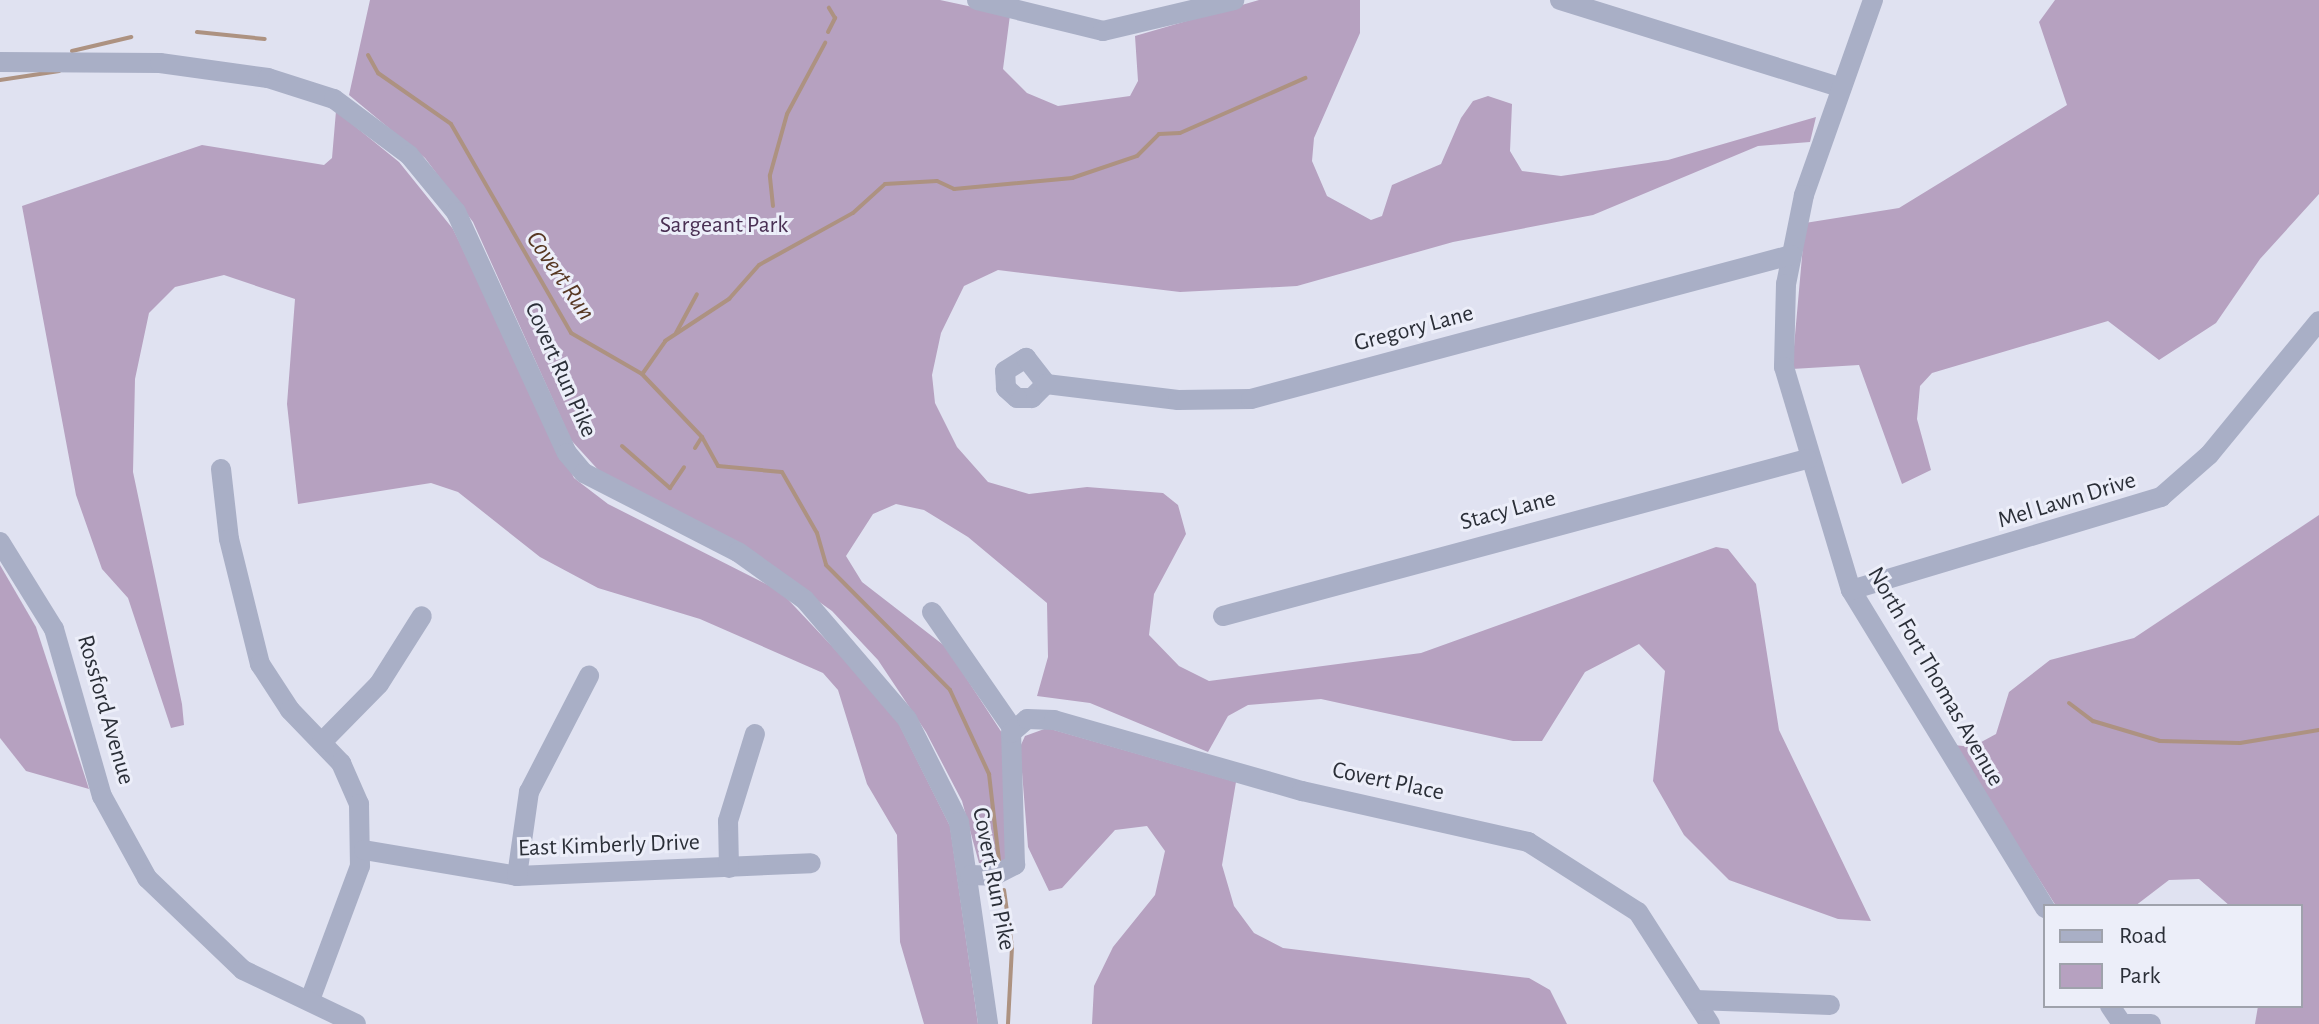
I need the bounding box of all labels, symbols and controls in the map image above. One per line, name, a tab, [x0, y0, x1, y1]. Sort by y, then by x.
park label: Sargeant Park	[660, 212, 788, 240]
water label: Covert Run	[519, 225, 601, 327]
street label: Covert Run Pike	[517, 298, 603, 442]
street label: Gregory Lane	[1351, 299, 1477, 359]
street label: Mel Lawn Drive	[1995, 466, 2139, 536]
street label: Stacy Lane	[1457, 484, 1559, 538]
street label: North Fort Thomas Avenue	[1860, 562, 2010, 792]
street label: Rossford Avenue	[70, 632, 140, 788]
street label: Covert Place	[1330, 756, 1446, 808]
street label: Covert Run Pike	[965, 805, 1021, 953]
street label: East Kimberly Drive	[518, 828, 700, 864]
legend	[2043, 904, 2303, 1008]
text: Road	[2119, 924, 2167, 948]
text: Park	[2119, 964, 2160, 988]

